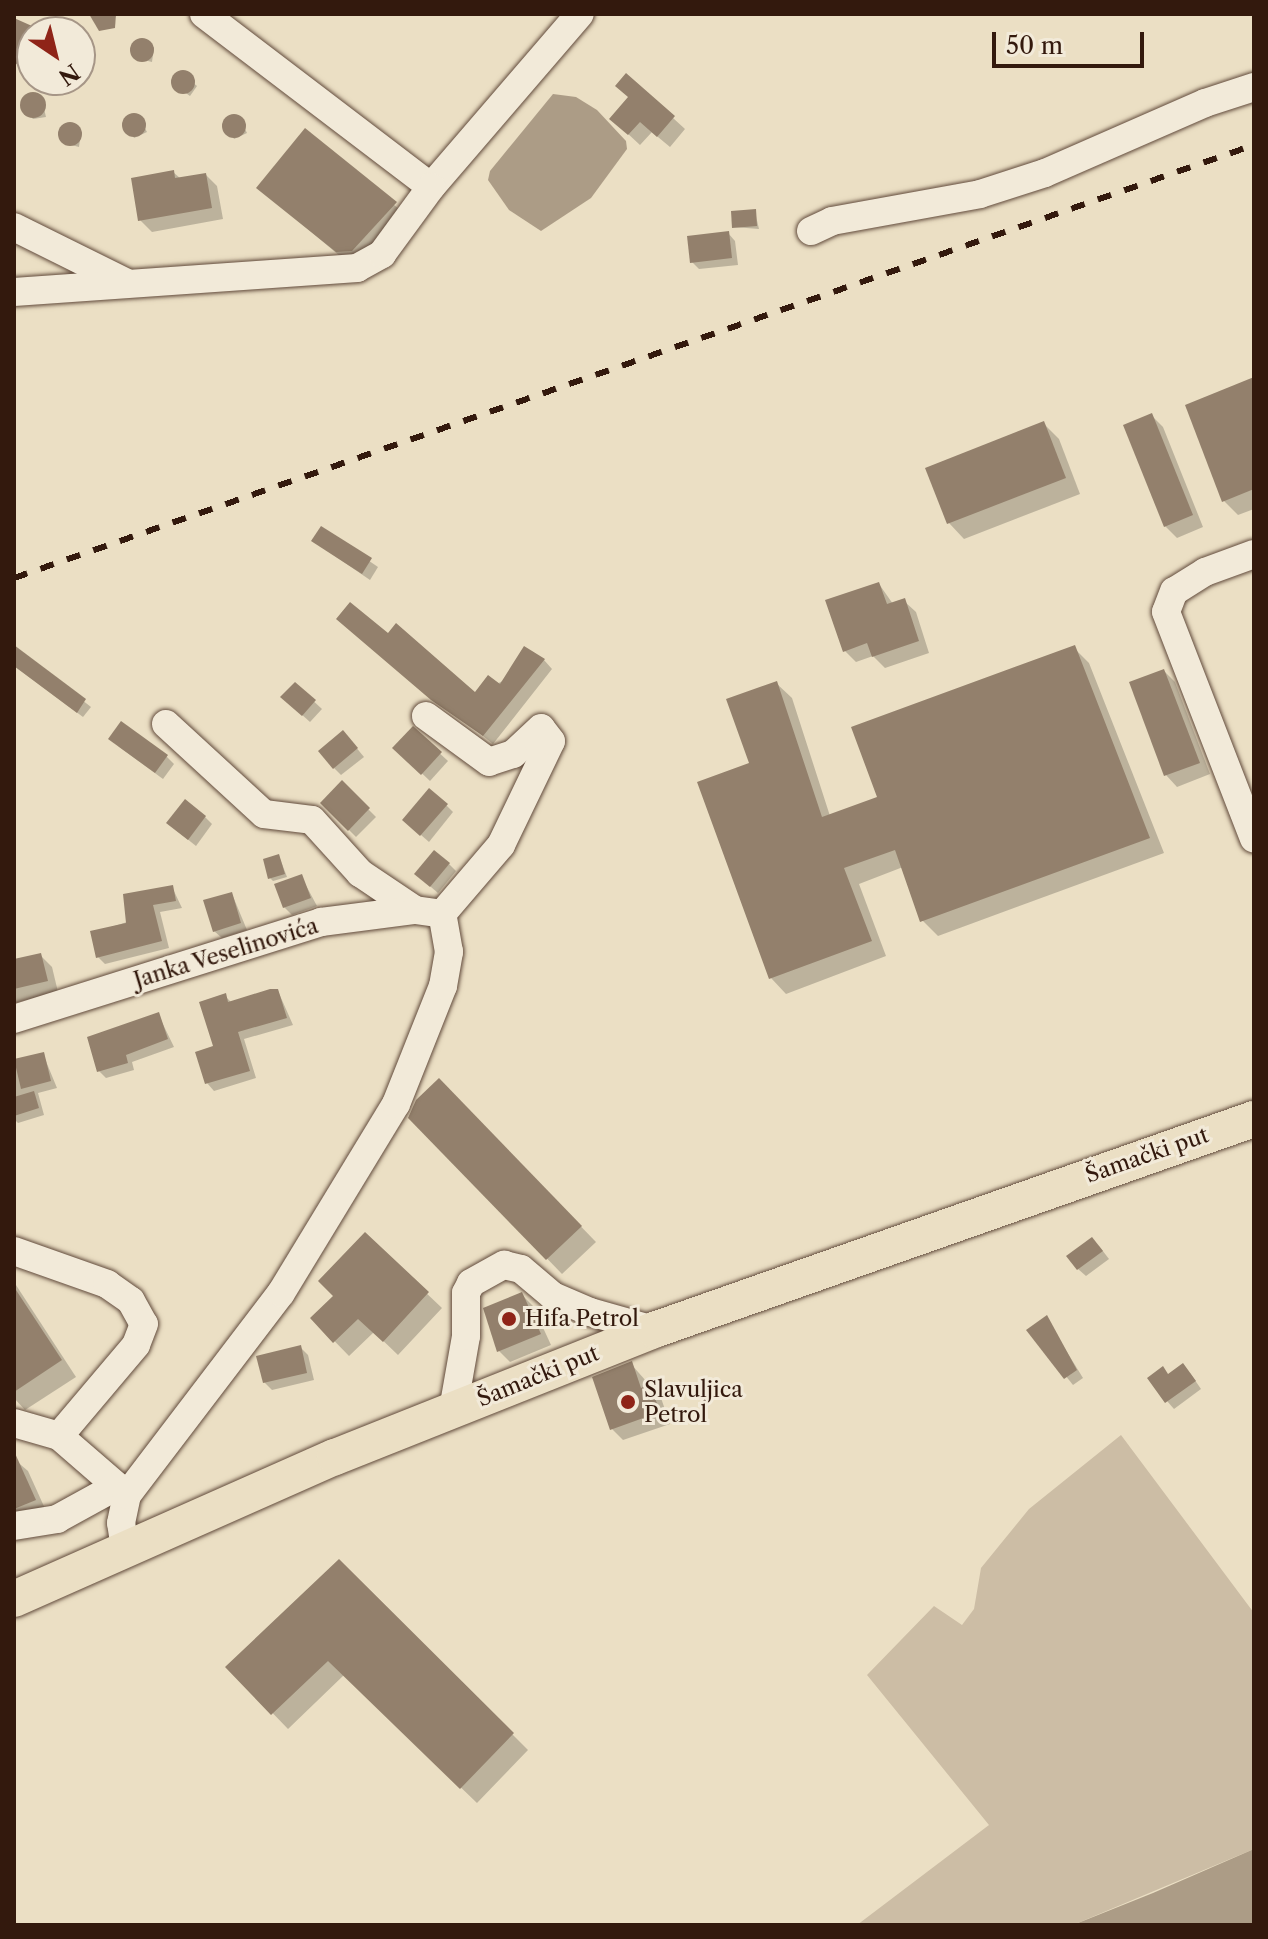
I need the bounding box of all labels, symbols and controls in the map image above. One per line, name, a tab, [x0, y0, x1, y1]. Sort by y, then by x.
north arrow	[16, 16, 96, 96]
scale bar	[996, 16, 1148, 66]
text: 50 m	[1006, 31, 1063, 60]
text: N	[53, 58, 84, 91]
street label: Janka Veselinovića	[130, 912, 322, 994]
street label: Šamački put	[1082, 1122, 1212, 1188]
place label: Hifa Petrol	[525, 1306, 639, 1332]
marker: Hifa Petrol	[500, 1310, 518, 1328]
street label: Šamački put	[473, 1340, 603, 1412]
place label: Slavuljica Petrol	[644, 1376, 743, 1428]
marker: Slavuljica Petrol	[619, 1393, 637, 1411]

